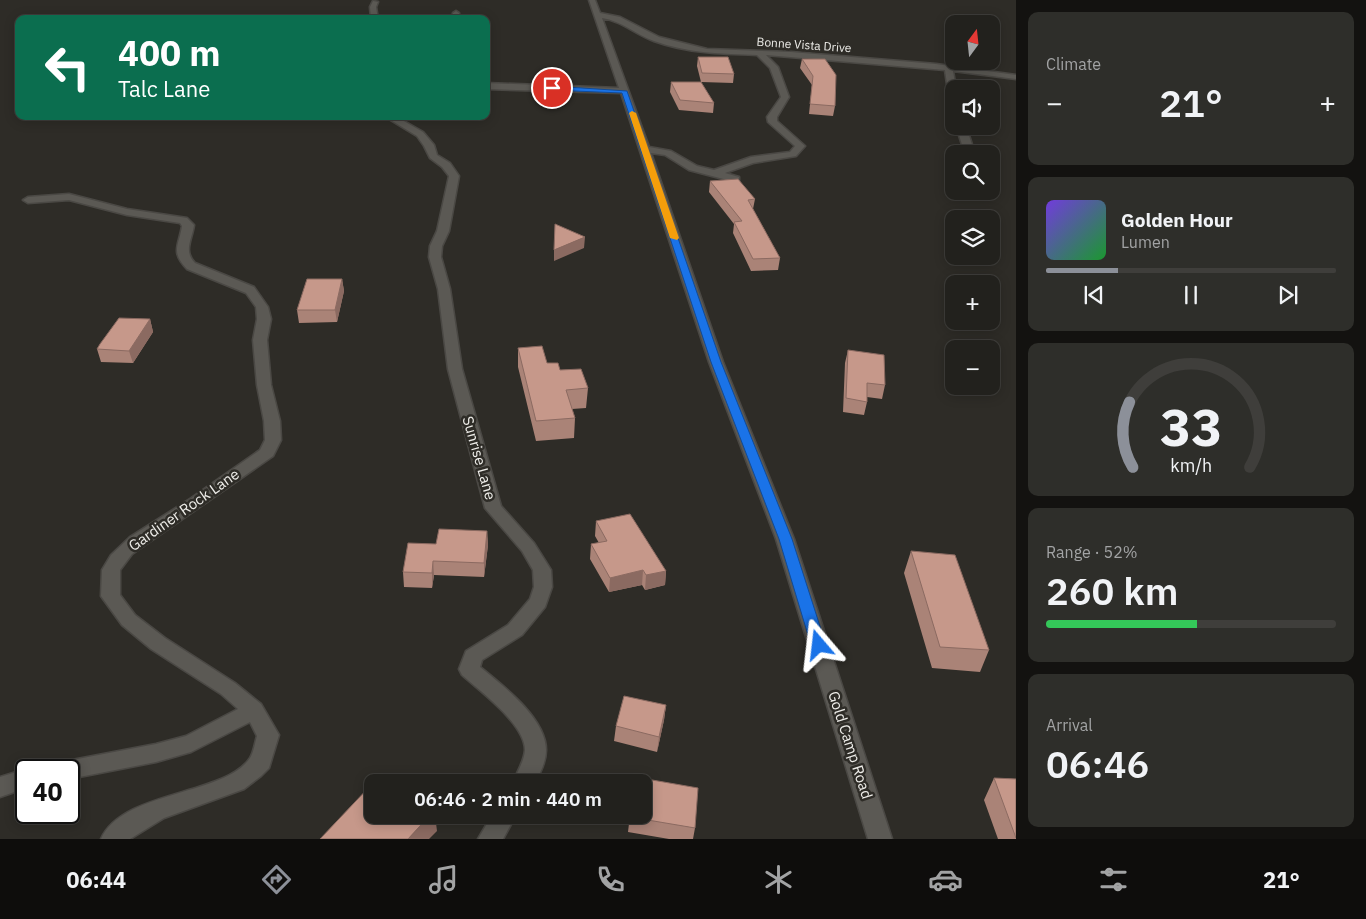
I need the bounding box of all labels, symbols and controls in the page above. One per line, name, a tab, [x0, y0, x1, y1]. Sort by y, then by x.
north arrow	[945, 15, 1000, 70]
map controls	[945, 15, 1000, 395]
text: 400 m	[118, 30, 221, 76]
street label: Bonne Vista Drive	[756, 34, 852, 55]
icon: left	[35, 35, 100, 100]
text: Climate	[1046, 54, 1101, 74]
pin	[531, 67, 573, 109]
text: Talc Lane	[118, 74, 210, 103]
icon: arrive	[538, 74, 566, 102]
text: 21°	[1159, 78, 1223, 127]
button: sound	[945, 80, 1000, 135]
text: −	[1046, 84, 1063, 121]
text: +	[1319, 84, 1336, 121]
button: search	[945, 145, 1000, 200]
text: Golden Hour	[1121, 208, 1233, 232]
button: layers	[945, 210, 1000, 265]
text: Lumen	[1121, 232, 1170, 252]
button: +	[945, 275, 1000, 330]
icon: previous	[1080, 281, 1108, 309]
icon: pause	[1177, 281, 1205, 309]
icon: next	[1274, 281, 1302, 309]
button: −	[945, 340, 1000, 395]
text: 33	[1160, 393, 1222, 460]
street label: Sunrise Lane	[458, 414, 501, 502]
text: km/h	[1170, 454, 1212, 477]
street label: Gardiner Rock Lane	[125, 464, 243, 555]
text: Range · 52%	[1046, 542, 1138, 562]
text: 260 km	[1046, 566, 1178, 615]
position arrow	[792, 618, 844, 670]
street label: Gold Camp Road	[824, 689, 877, 801]
text: Arrival	[1046, 715, 1093, 735]
text: 06:46	[1046, 739, 1149, 788]
speed limit sign: 40	[15, 759, 80, 824]
text: 06:46 · 2 min · 440 m	[414, 787, 602, 811]
icon: directions	[259, 862, 294, 897]
icon: music	[426, 862, 461, 897]
icon: phone	[593, 862, 628, 897]
icon: climate	[761, 862, 796, 897]
icon: car	[928, 862, 963, 897]
icon: filters	[1096, 862, 1131, 897]
text: 06:44	[66, 865, 126, 894]
text: 21°	[1263, 865, 1300, 894]

